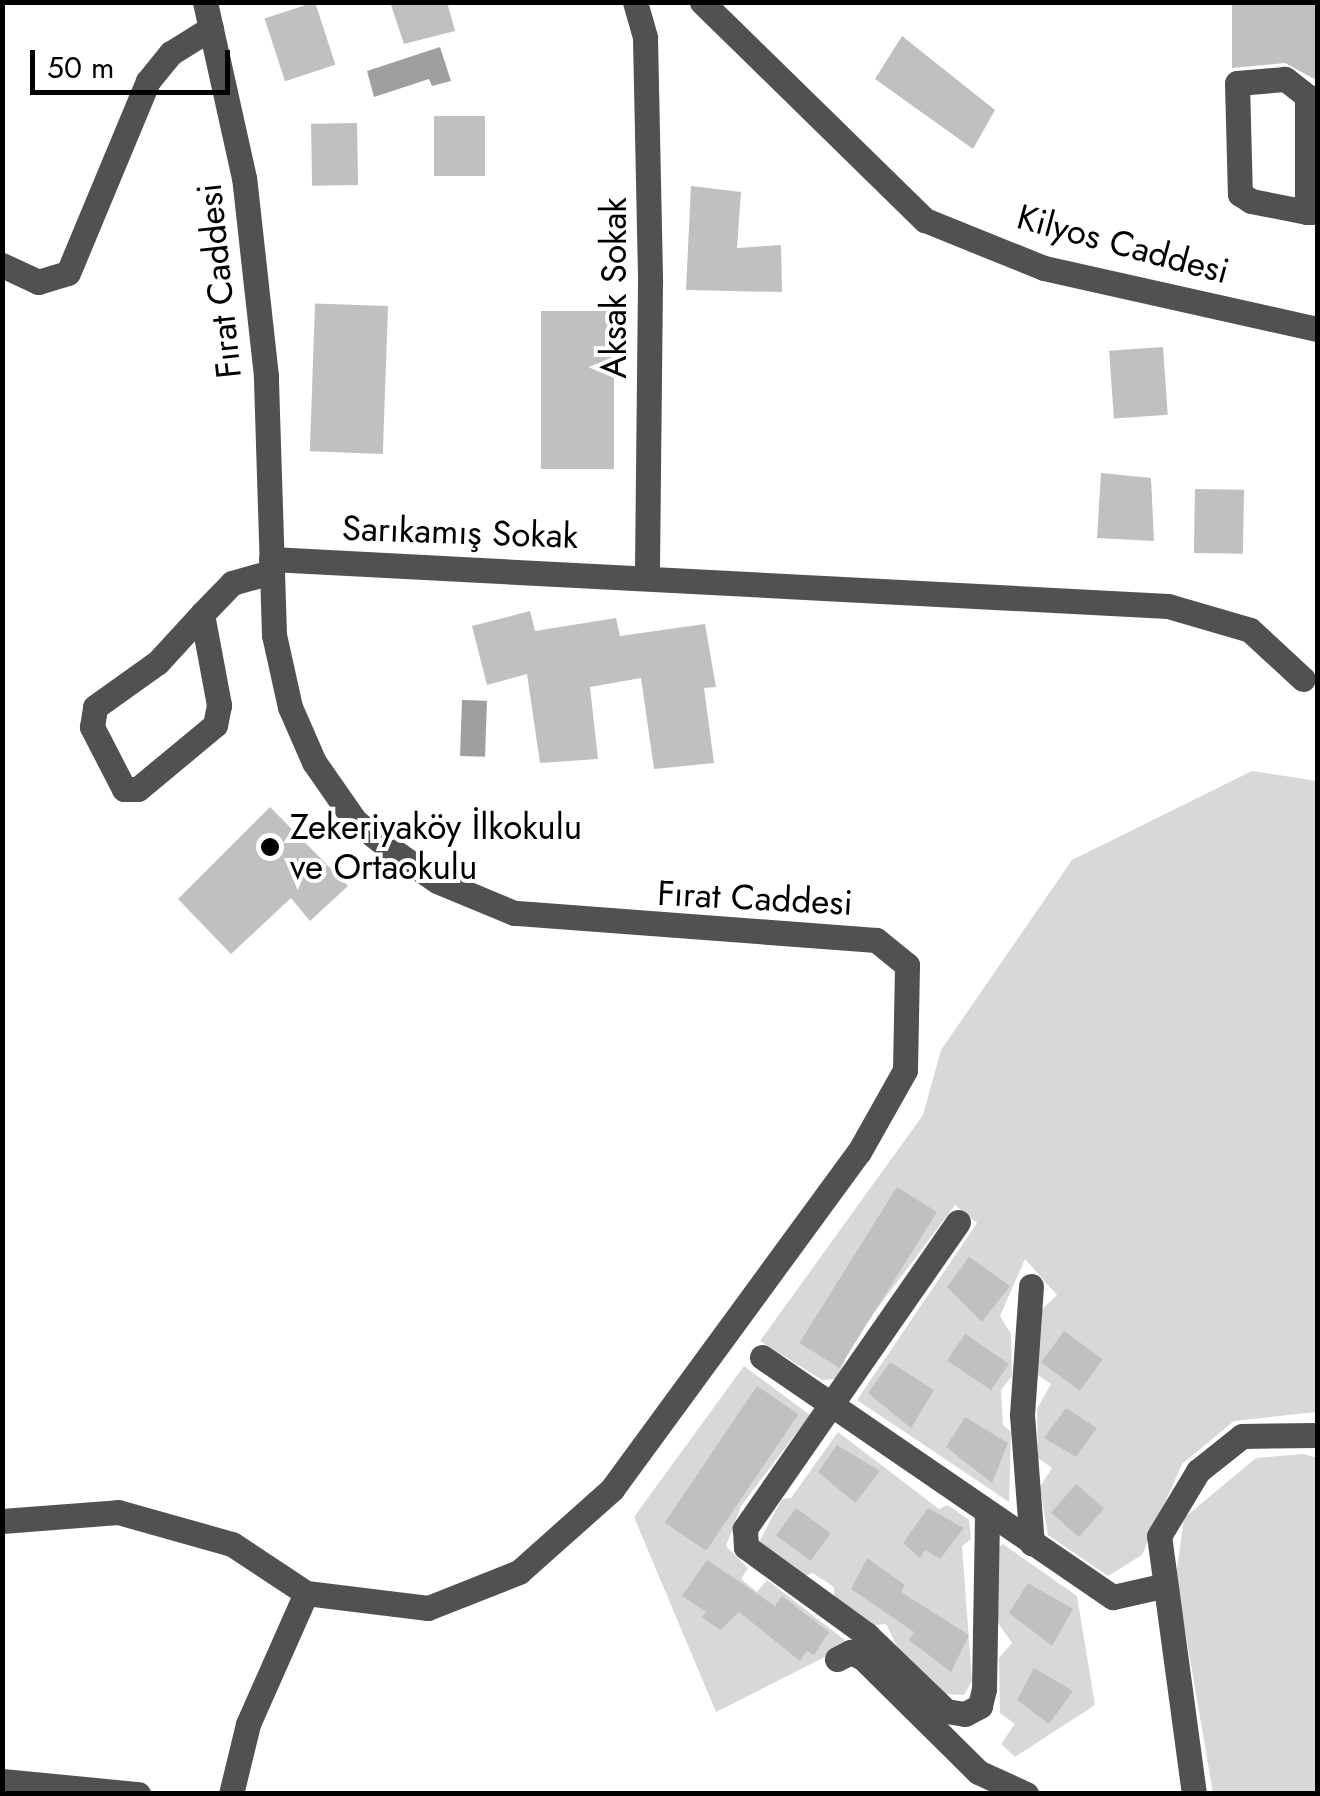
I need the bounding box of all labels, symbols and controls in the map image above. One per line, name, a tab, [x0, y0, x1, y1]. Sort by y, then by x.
scale bar	[35, 30, 235, 92]
text: 50 m	[47, 46, 114, 89]
street label: Fırat Caddesi	[188, 182, 250, 380]
street label: Kilyos Caddesi	[1013, 196, 1233, 292]
street label: Aksak Sokak	[593, 197, 635, 379]
street label: Sarıkamış Sokak	[341, 507, 579, 557]
place label: Zekeriyaköy İlkokulu ve Ortaokulu	[290, 806, 582, 888]
marker: Zekeriyaköy İlkokulu ve Ortaokulu	[259, 836, 281, 858]
street label: Fırat Caddesi	[656, 872, 854, 924]

